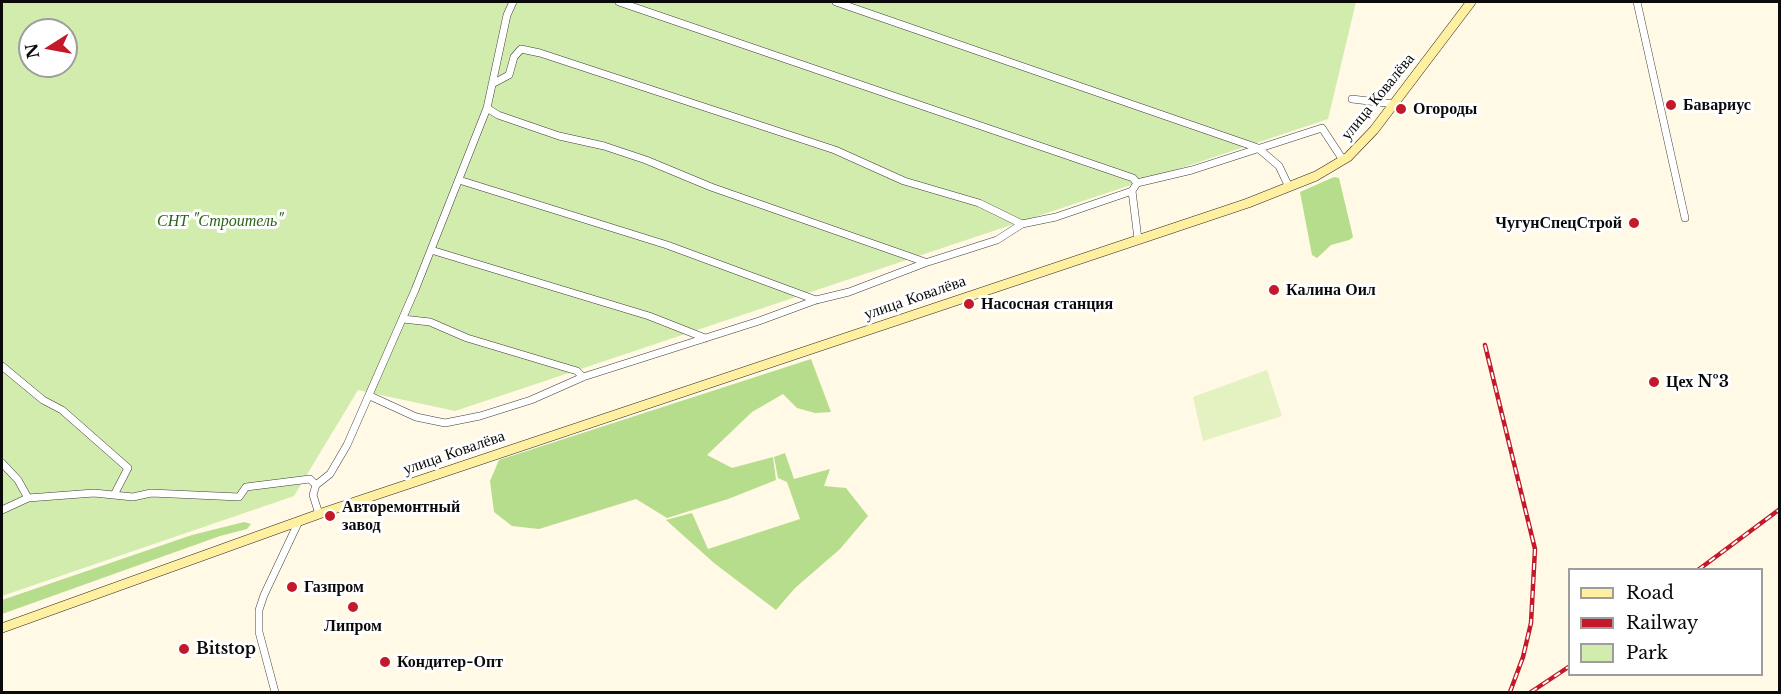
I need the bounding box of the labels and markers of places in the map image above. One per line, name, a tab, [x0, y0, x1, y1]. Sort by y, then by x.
place label: Бавариус	[1683, 95, 1751, 115]
marker: Бавариус	[1664, 98, 1678, 112]
place label: Огороды	[1413, 99, 1477, 119]
marker: Огороды	[1394, 102, 1408, 116]
place label: ЧугунСпецСтрой	[1495, 213, 1622, 233]
marker: ЧугунСпецСтрой	[1627, 216, 1641, 230]
place label: Калина Оил	[1286, 280, 1376, 300]
marker: Калина Оил	[1267, 283, 1281, 297]
place label: Насосная станция	[981, 294, 1113, 314]
marker: Насосная станция	[962, 297, 976, 311]
place label: Цех №3	[1666, 372, 1729, 392]
marker: Цех №3	[1647, 375, 1661, 389]
place label: Авторемонтный завод	[342, 497, 460, 535]
marker: Авторемонтный завод	[323, 509, 337, 523]
place label: Газпром	[304, 577, 364, 597]
marker: Газпром	[285, 580, 299, 594]
marker: Липром	[346, 600, 360, 614]
place label: Липром	[324, 616, 382, 636]
place label: Bitstop	[196, 639, 256, 659]
marker: Bitstop	[177, 642, 191, 656]
place label: Кондитер-Опт	[397, 652, 503, 672]
marker: Кондитер-Опт	[378, 655, 392, 669]

